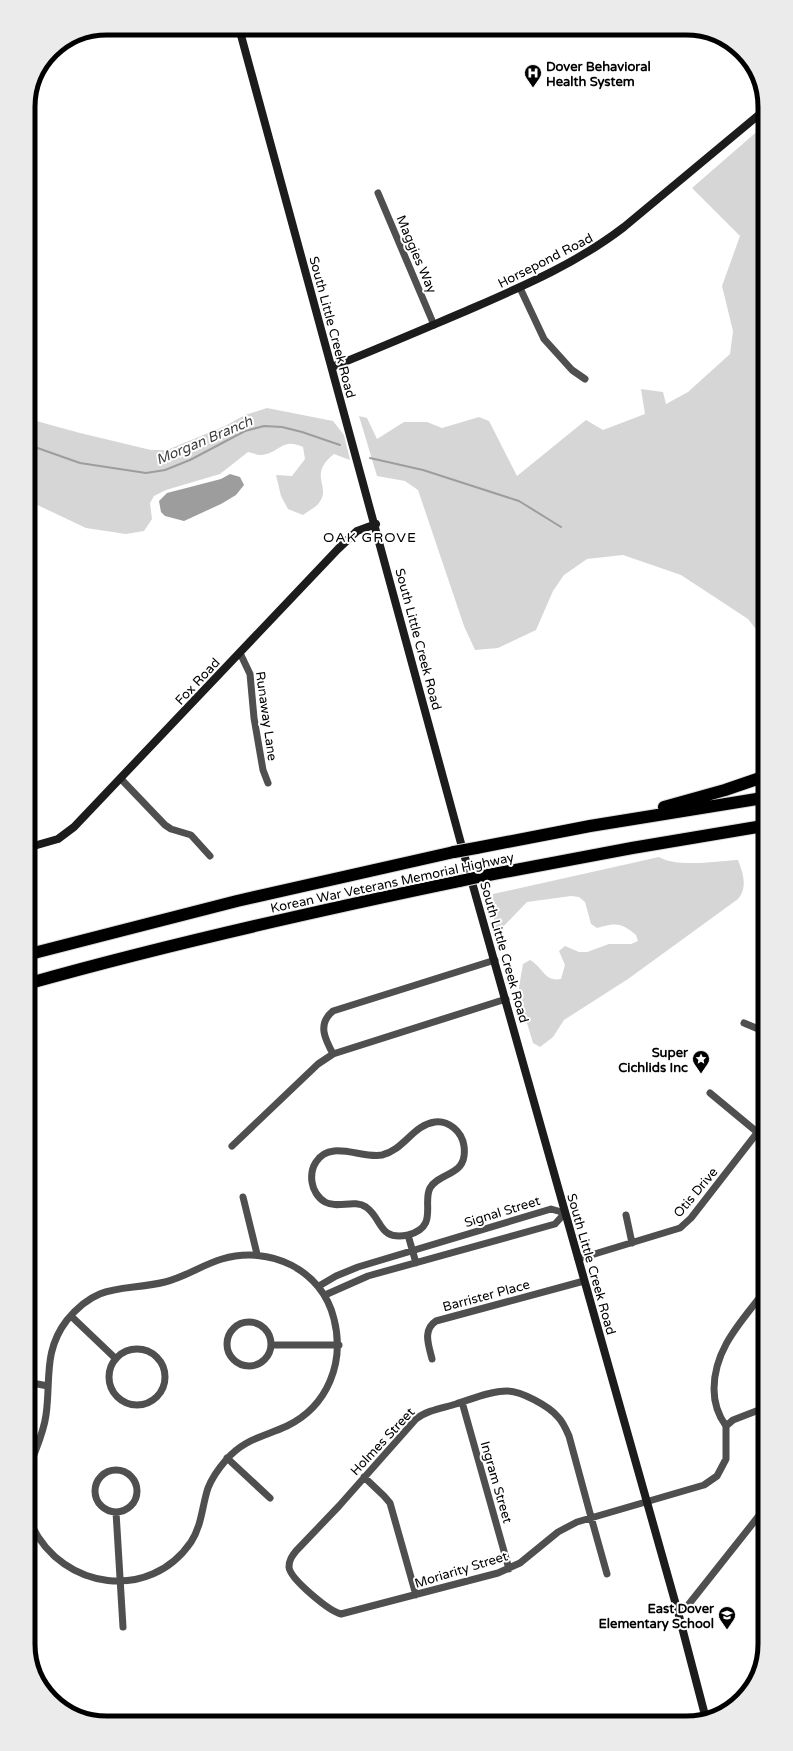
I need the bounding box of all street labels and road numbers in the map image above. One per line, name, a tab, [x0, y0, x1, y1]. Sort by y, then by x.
street label: Maggies Way	[392, 213, 440, 296]
street label: Horsepond Road	[495, 230, 596, 292]
street label: South Little Creek Road	[305, 255, 359, 400]
street label: South Little Creek Road	[391, 567, 445, 712]
street label: Fox Road	[172, 655, 223, 708]
street label: Runaway Lane	[252, 670, 280, 762]
street label: Korean War Veterans Memorial Highway	[269, 849, 515, 917]
street label: South Little Creek Road	[476, 880, 532, 1025]
street label: Otis Drive	[670, 1164, 721, 1221]
street label: South Little Creek Road	[563, 1192, 619, 1337]
street label: Signal Street	[463, 1193, 542, 1231]
street label: Barrister Place	[441, 1277, 532, 1315]
street label: Holmes Street	[347, 1404, 418, 1479]
street label: Ingram Street	[477, 1439, 515, 1525]
street label: Moriarity Street	[413, 1548, 510, 1592]

